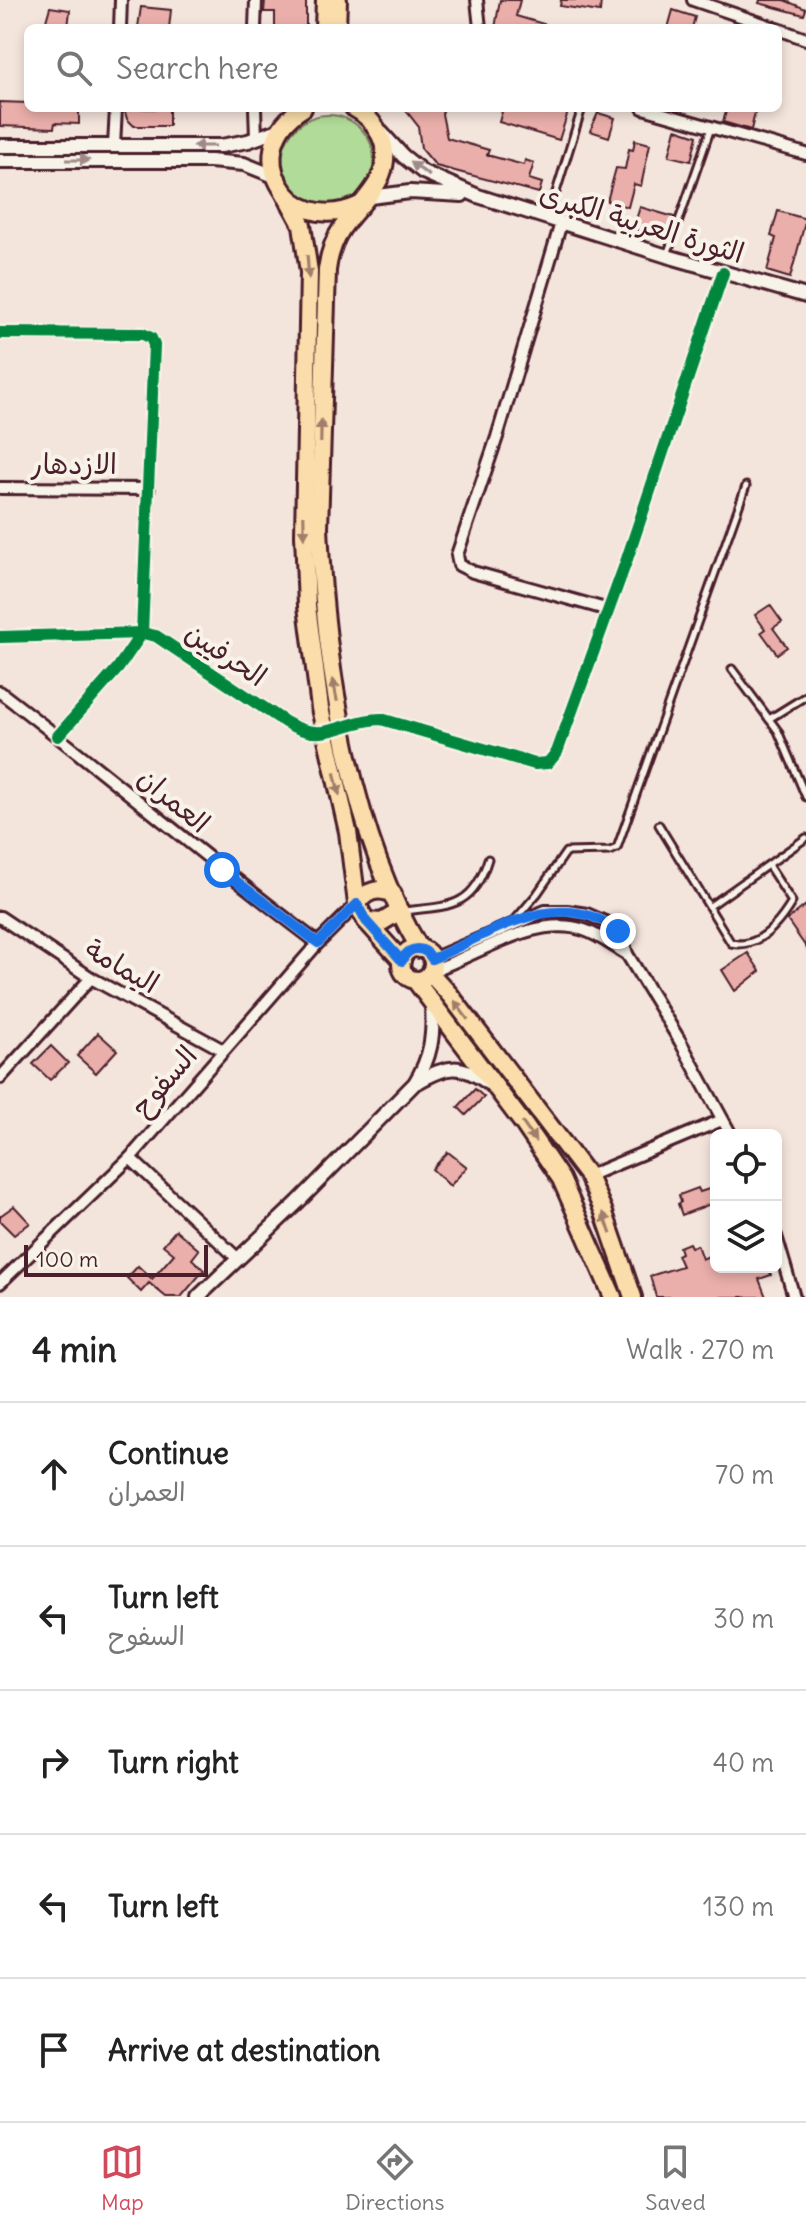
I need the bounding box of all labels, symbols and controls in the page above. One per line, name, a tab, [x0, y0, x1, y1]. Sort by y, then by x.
search box	[24, 24, 782, 112]
icon: search	[52, 46, 96, 90]
text: Search here	[116, 49, 279, 87]
one-way arrow	[191, 140, 216, 152]
one-way arrow	[66, 154, 91, 166]
one-way arrow	[409, 162, 430, 177]
street label: الثورة العربية الكبرى	[535, 175, 749, 271]
one-way arrow	[302, 255, 315, 280]
one-way arrow	[315, 418, 328, 443]
street label: الازدهار	[30, 446, 117, 482]
one-way arrow	[298, 515, 310, 540]
street label: الحرفيين	[178, 614, 274, 694]
one-way arrow	[328, 677, 340, 702]
street label: العمران	[131, 759, 217, 841]
one-way arrow	[331, 772, 344, 797]
route start	[204, 852, 240, 888]
route end	[600, 913, 636, 949]
street label: اليمامة	[79, 931, 165, 1001]
one-way arrow	[453, 1000, 469, 1021]
street label: السفوح	[123, 1038, 206, 1125]
one-way arrow	[521, 1121, 536, 1142]
map controls	[710, 1129, 782, 1273]
button: locate	[710, 1129, 782, 1201]
button: layers	[710, 1201, 782, 1273]
one-way arrow	[601, 1211, 613, 1235]
scale bar	[24, 1241, 208, 1277]
text: 100 m	[36, 1245, 98, 1273]
text: 4 min	[32, 1328, 117, 1371]
text: Walk · 270 m	[626, 1333, 774, 1366]
text: Continue	[108, 1434, 229, 1472]
icon: ahead	[32, 1452, 76, 1496]
text: 70 m	[715, 1458, 774, 1491]
text: العمران	[108, 1475, 185, 1508]
text: Turn left	[108, 1578, 219, 1616]
icon: left	[32, 1596, 76, 1640]
text: 30 m	[713, 1602, 774, 1635]
text: السفوح	[108, 1619, 185, 1652]
icon: right	[32, 1740, 76, 1784]
text: Turn right	[108, 1743, 239, 1781]
text: 40 m	[713, 1746, 774, 1779]
icon: left	[32, 1884, 76, 1928]
text: Turn left	[108, 1887, 219, 1925]
text: 130 m	[703, 1890, 774, 1923]
icon: arrive	[32, 2028, 76, 2072]
text: Arrive at destination	[108, 2031, 380, 2069]
tab: Map	[100, 2140, 144, 2216]
tab: Directions	[345, 2140, 445, 2216]
tab: Saved	[645, 2140, 706, 2216]

